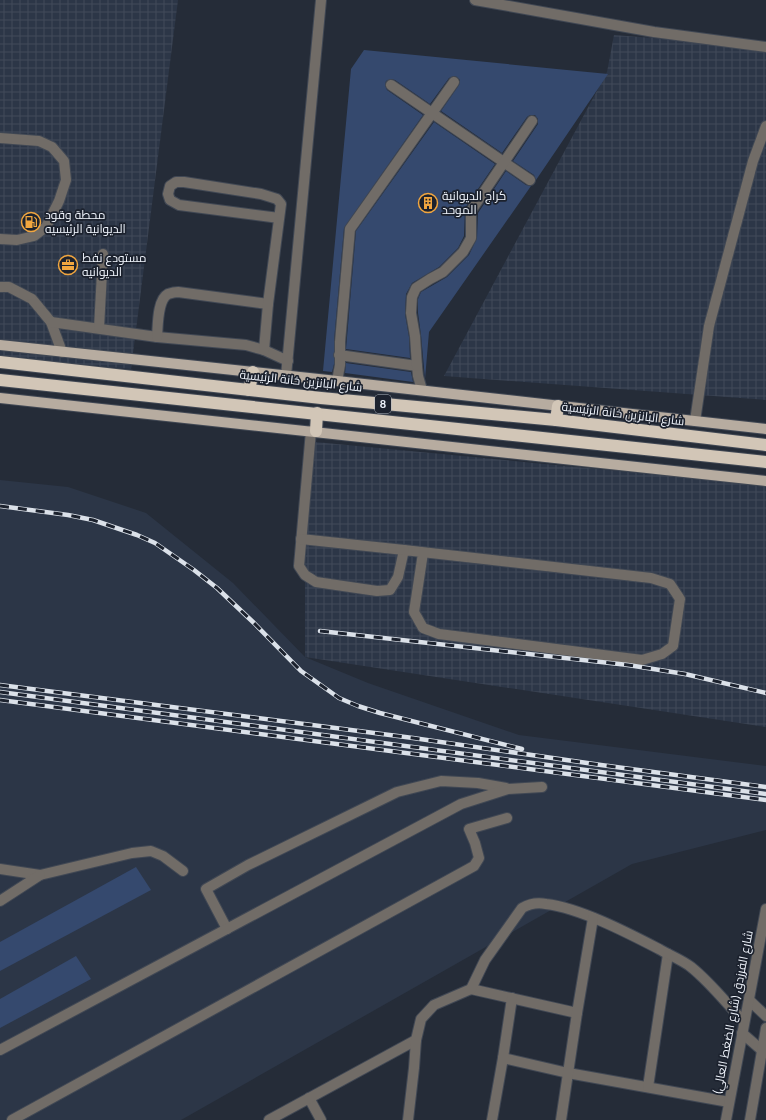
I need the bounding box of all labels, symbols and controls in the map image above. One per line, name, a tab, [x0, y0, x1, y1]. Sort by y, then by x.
place label: كراج الديوانية الموحد	[442, 188, 506, 217]
building icon: كراج الديوانية الموحد	[417, 192, 439, 214]
place label: محطة وقود الديوانية الرئيسيه	[45, 207, 126, 236]
fuel station icon: محطة وقود الديوانية الرئيسيه	[20, 211, 42, 233]
place label: مستودع نفط الديوانيه	[82, 250, 146, 279]
office icon: مستودع نفط الديوانيه	[57, 254, 79, 276]
street label: شارع البانزين خانة الرئيسية	[239, 367, 363, 395]
road number: 8	[375, 395, 391, 413]
street label: شارع البانزين خانة الرئيسية	[561, 399, 685, 429]
street label: شارع الفرزدق (شارع الضغط العالي)	[709, 929, 759, 1095]

